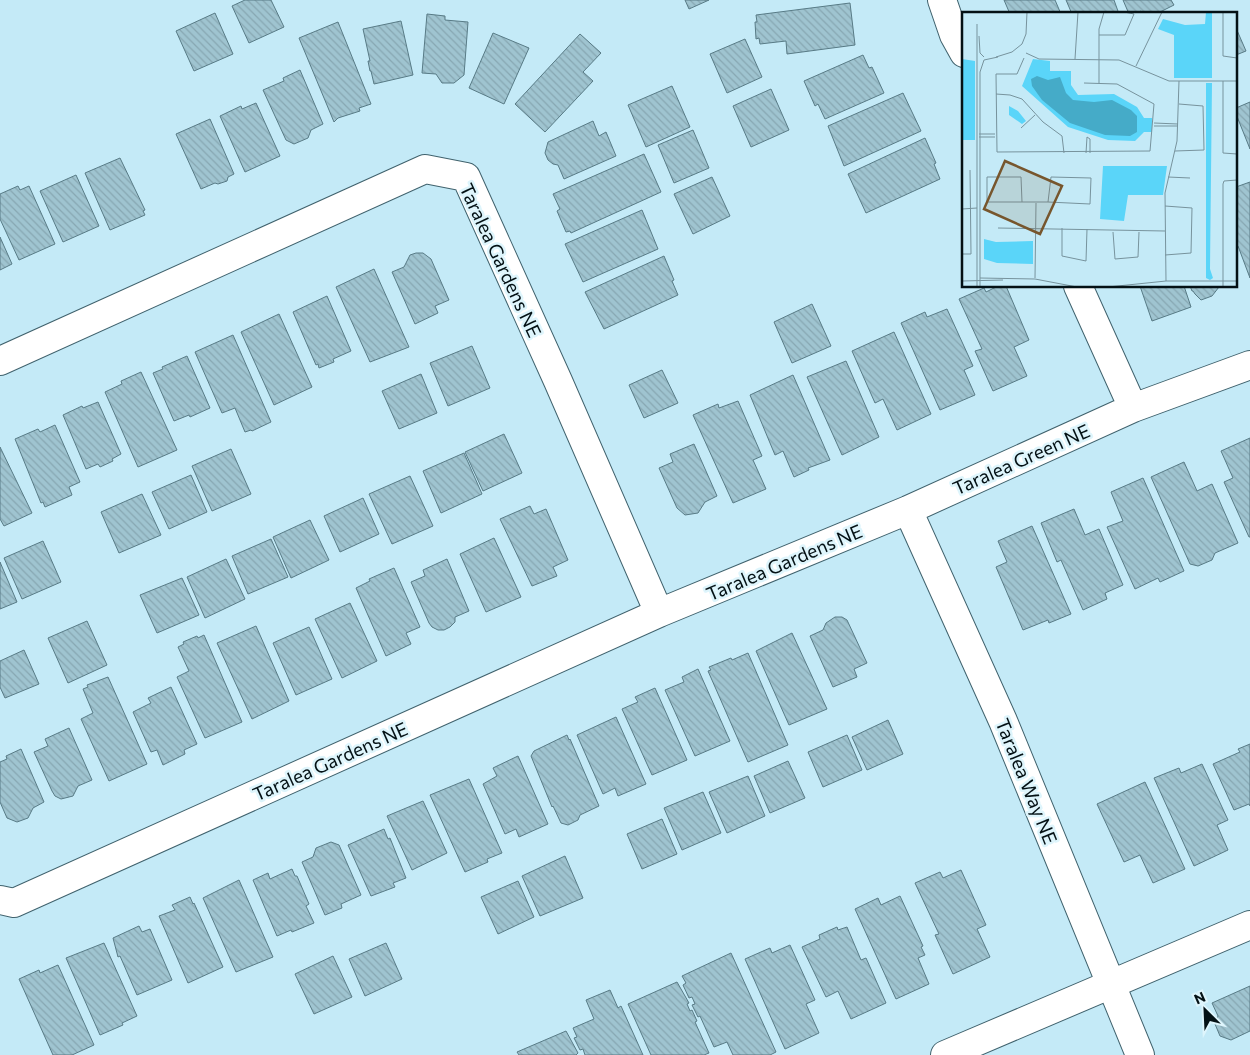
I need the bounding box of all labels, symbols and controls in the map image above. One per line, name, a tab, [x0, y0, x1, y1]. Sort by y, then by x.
inset map	[962, 12, 1238, 288]
street label: Taralea Gardens NE	[455, 179, 547, 341]
street label: Taralea Green NE	[949, 418, 1093, 500]
street label: Taralea Gardens NE	[703, 519, 865, 605]
street label: Taralea Way NE	[991, 715, 1063, 847]
street label: Taralea Gardens NE	[249, 717, 411, 805]
north arrow	[1180, 985, 1230, 1035]
text: N	[1191, 988, 1208, 1008]

